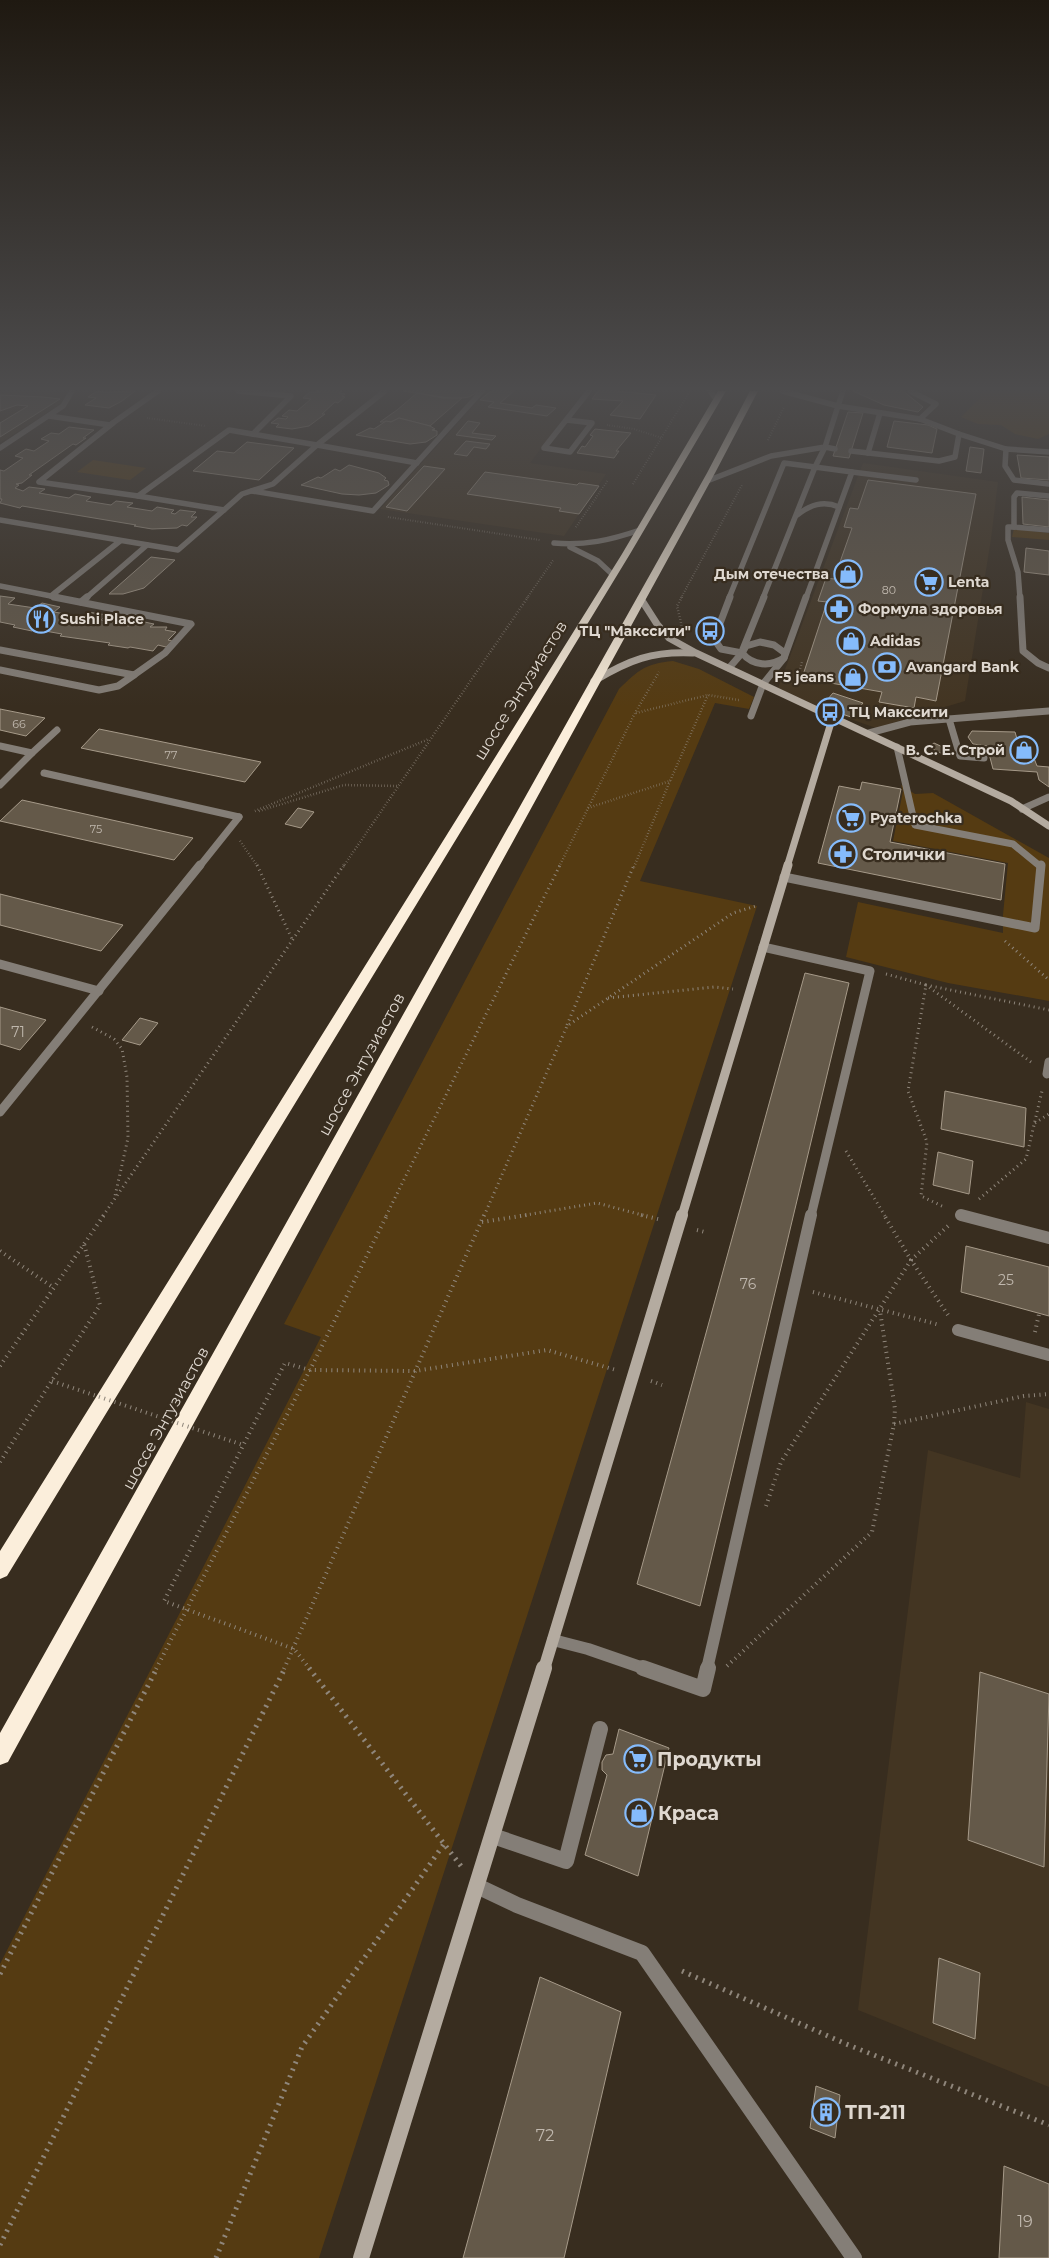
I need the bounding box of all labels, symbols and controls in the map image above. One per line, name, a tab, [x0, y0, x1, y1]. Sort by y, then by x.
shop icon: Дым отечества	[833, 559, 863, 589]
place label: Дым отечества	[714, 565, 829, 583]
supermarket icon: Lenta	[914, 567, 944, 597]
place label: Lenta	[948, 573, 989, 591]
house number: 80	[882, 583, 896, 597]
pharmacy icon: Формула здоровья	[824, 594, 854, 624]
place label: Формула здоровья	[858, 600, 1003, 618]
restaurant icon: Sushi Place	[26, 604, 56, 634]
place label: Sushi Place	[60, 610, 144, 628]
bus stop icon: ТЦ "Макссити"	[695, 616, 725, 646]
street label: шоссе Энтузиастов	[470, 617, 571, 763]
place label: ТЦ "Макссити"	[580, 622, 691, 640]
shop icon: Adidas	[836, 626, 866, 656]
place label: Adidas	[869, 632, 921, 650]
bank icon: Avangard Bank	[872, 652, 902, 682]
place label: Avangard Bank	[905, 658, 1020, 676]
shop icon: F5 jeans	[838, 662, 868, 692]
place label: F5 jeans	[774, 668, 835, 686]
bus stop icon: ТЦ Макссити	[815, 697, 845, 727]
place label: ТЦ Макссити	[849, 703, 948, 721]
house number: 66	[12, 717, 26, 731]
shop icon: В. С. Е. Строй	[1009, 735, 1039, 765]
place label: В. С. Е. Строй	[905, 741, 1005, 759]
house number: 77	[165, 748, 177, 762]
supermarket icon: Pyaterochka	[836, 803, 866, 833]
place label: Pyaterochka	[870, 809, 962, 827]
house number: 75	[90, 822, 102, 836]
pharmacy icon: Столички	[828, 839, 858, 869]
place label: Столички	[862, 845, 946, 864]
street label: шоссе Энтузиастов	[314, 990, 409, 1139]
house number: 71	[11, 1023, 25, 1041]
house number: 25	[998, 1271, 1014, 1289]
house number: 76	[740, 1275, 757, 1293]
street label: шоссе Энтузиастов	[118, 1344, 213, 1493]
supermarket icon: Продукты	[623, 1744, 653, 1774]
place label: Продукты	[657, 1748, 761, 1771]
shop icon: Краса	[624, 1798, 654, 1828]
place label: Краса	[658, 1802, 719, 1825]
building icon: ТП-211	[811, 2097, 841, 2127]
place label: ТП-211	[845, 2101, 906, 2124]
house number: 72	[536, 2126, 554, 2145]
house number: 19	[1017, 2212, 1033, 2231]

